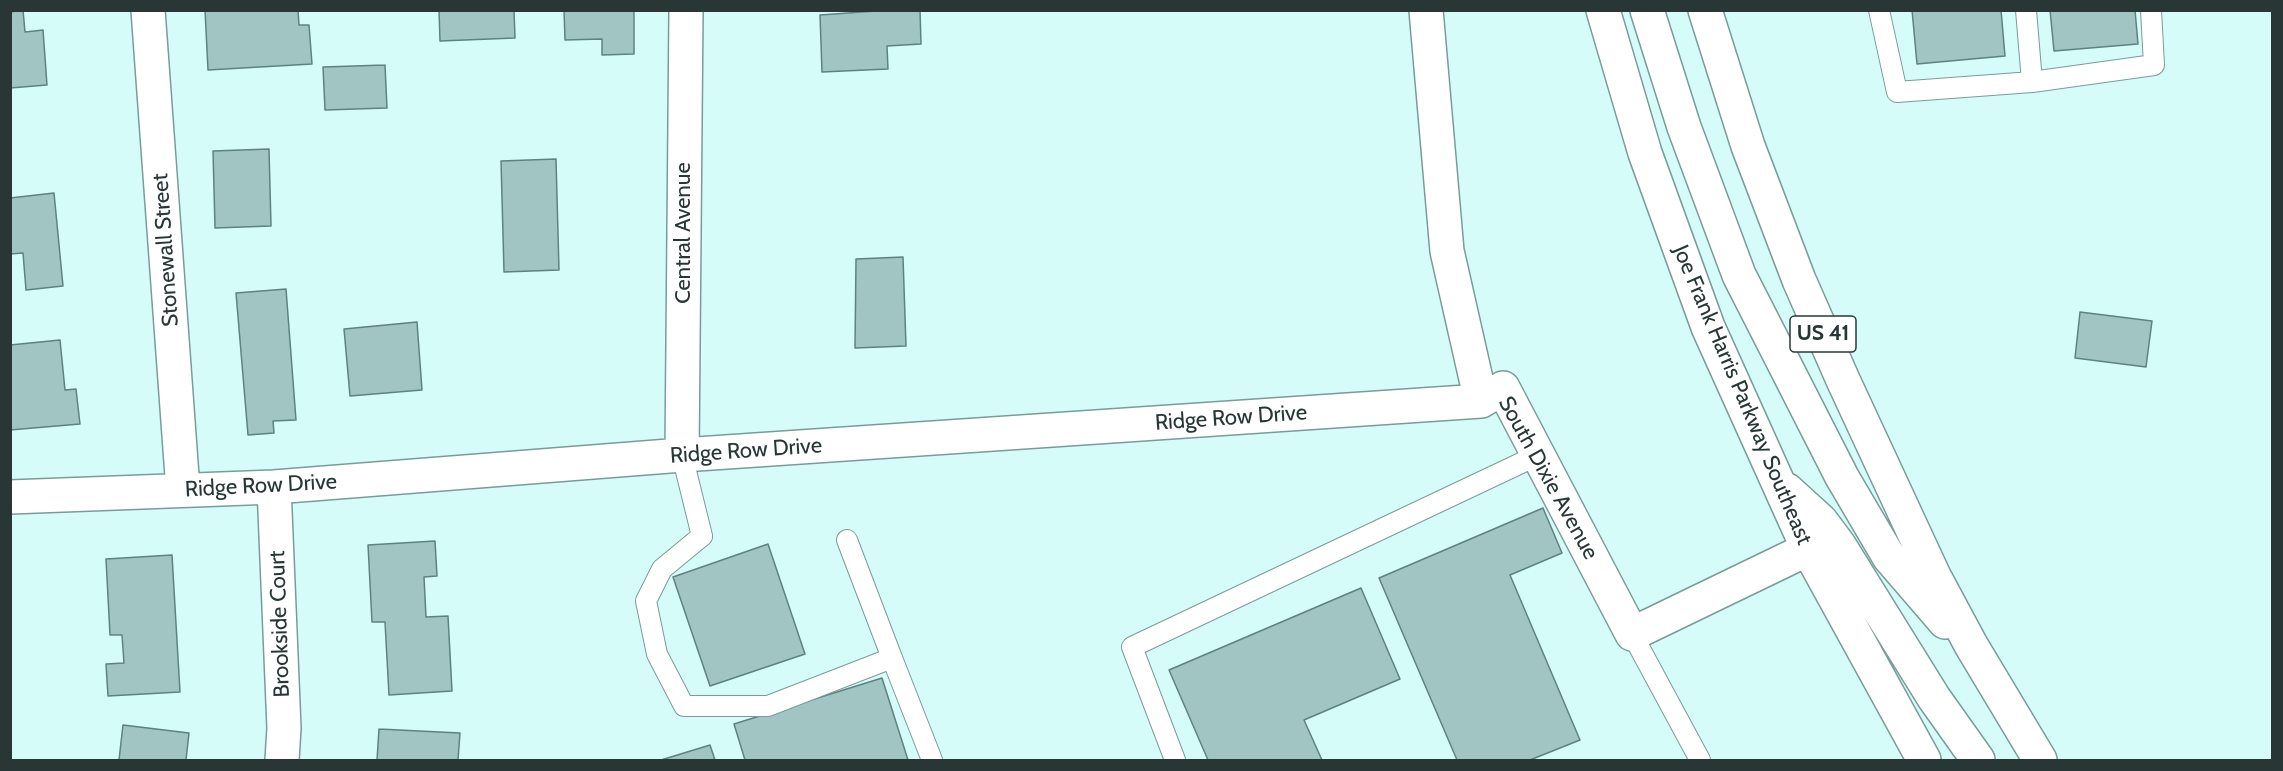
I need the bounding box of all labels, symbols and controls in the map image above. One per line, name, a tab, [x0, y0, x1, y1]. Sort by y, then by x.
street label: Central Avenue	[671, 162, 697, 304]
street label: Stonewall Street	[147, 172, 185, 328]
street label: Joe Frank Harris Parkway Southeast	[1667, 241, 1817, 549]
road number: US 41	[1790, 316, 1856, 352]
street label: South Dixie Avenue	[1492, 392, 1604, 564]
street label: Ridge Row Drive	[1154, 400, 1308, 436]
street label: Ridge Row Drive	[669, 433, 823, 469]
street label: Ridge Row Drive	[184, 469, 338, 503]
street label: Brookside Court	[264, 550, 296, 698]

